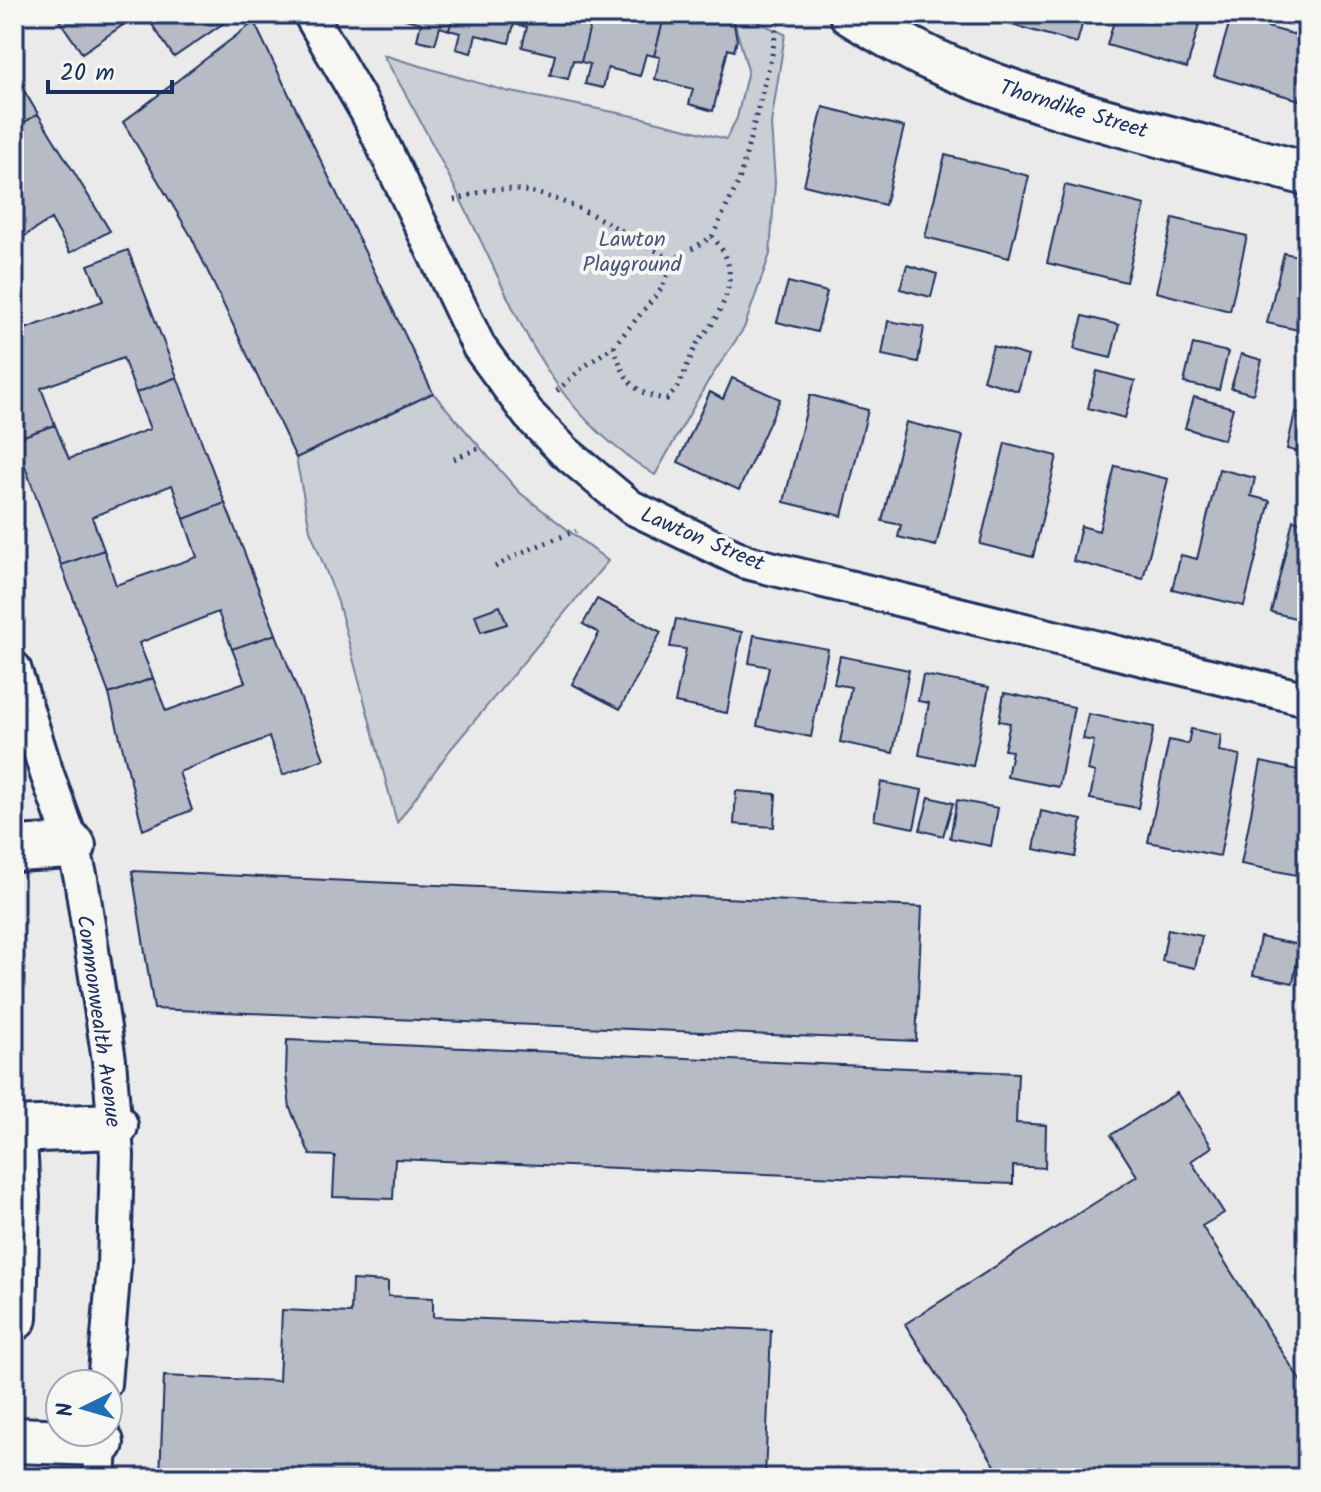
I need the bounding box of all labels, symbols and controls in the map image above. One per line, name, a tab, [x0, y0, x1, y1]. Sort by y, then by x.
scale bar	[48, 44, 172, 94]
text: 20 m	[60, 54, 115, 93]
street label: Thorndike Street	[995, 71, 1152, 150]
park label: Lawton Playground	[583, 223, 682, 283]
street label: Lawton Street	[634, 498, 770, 582]
street label: Commonwealth Avenue	[65, 913, 130, 1130]
north arrow	[44, 1368, 124, 1448]
text: N	[49, 1401, 85, 1418]

